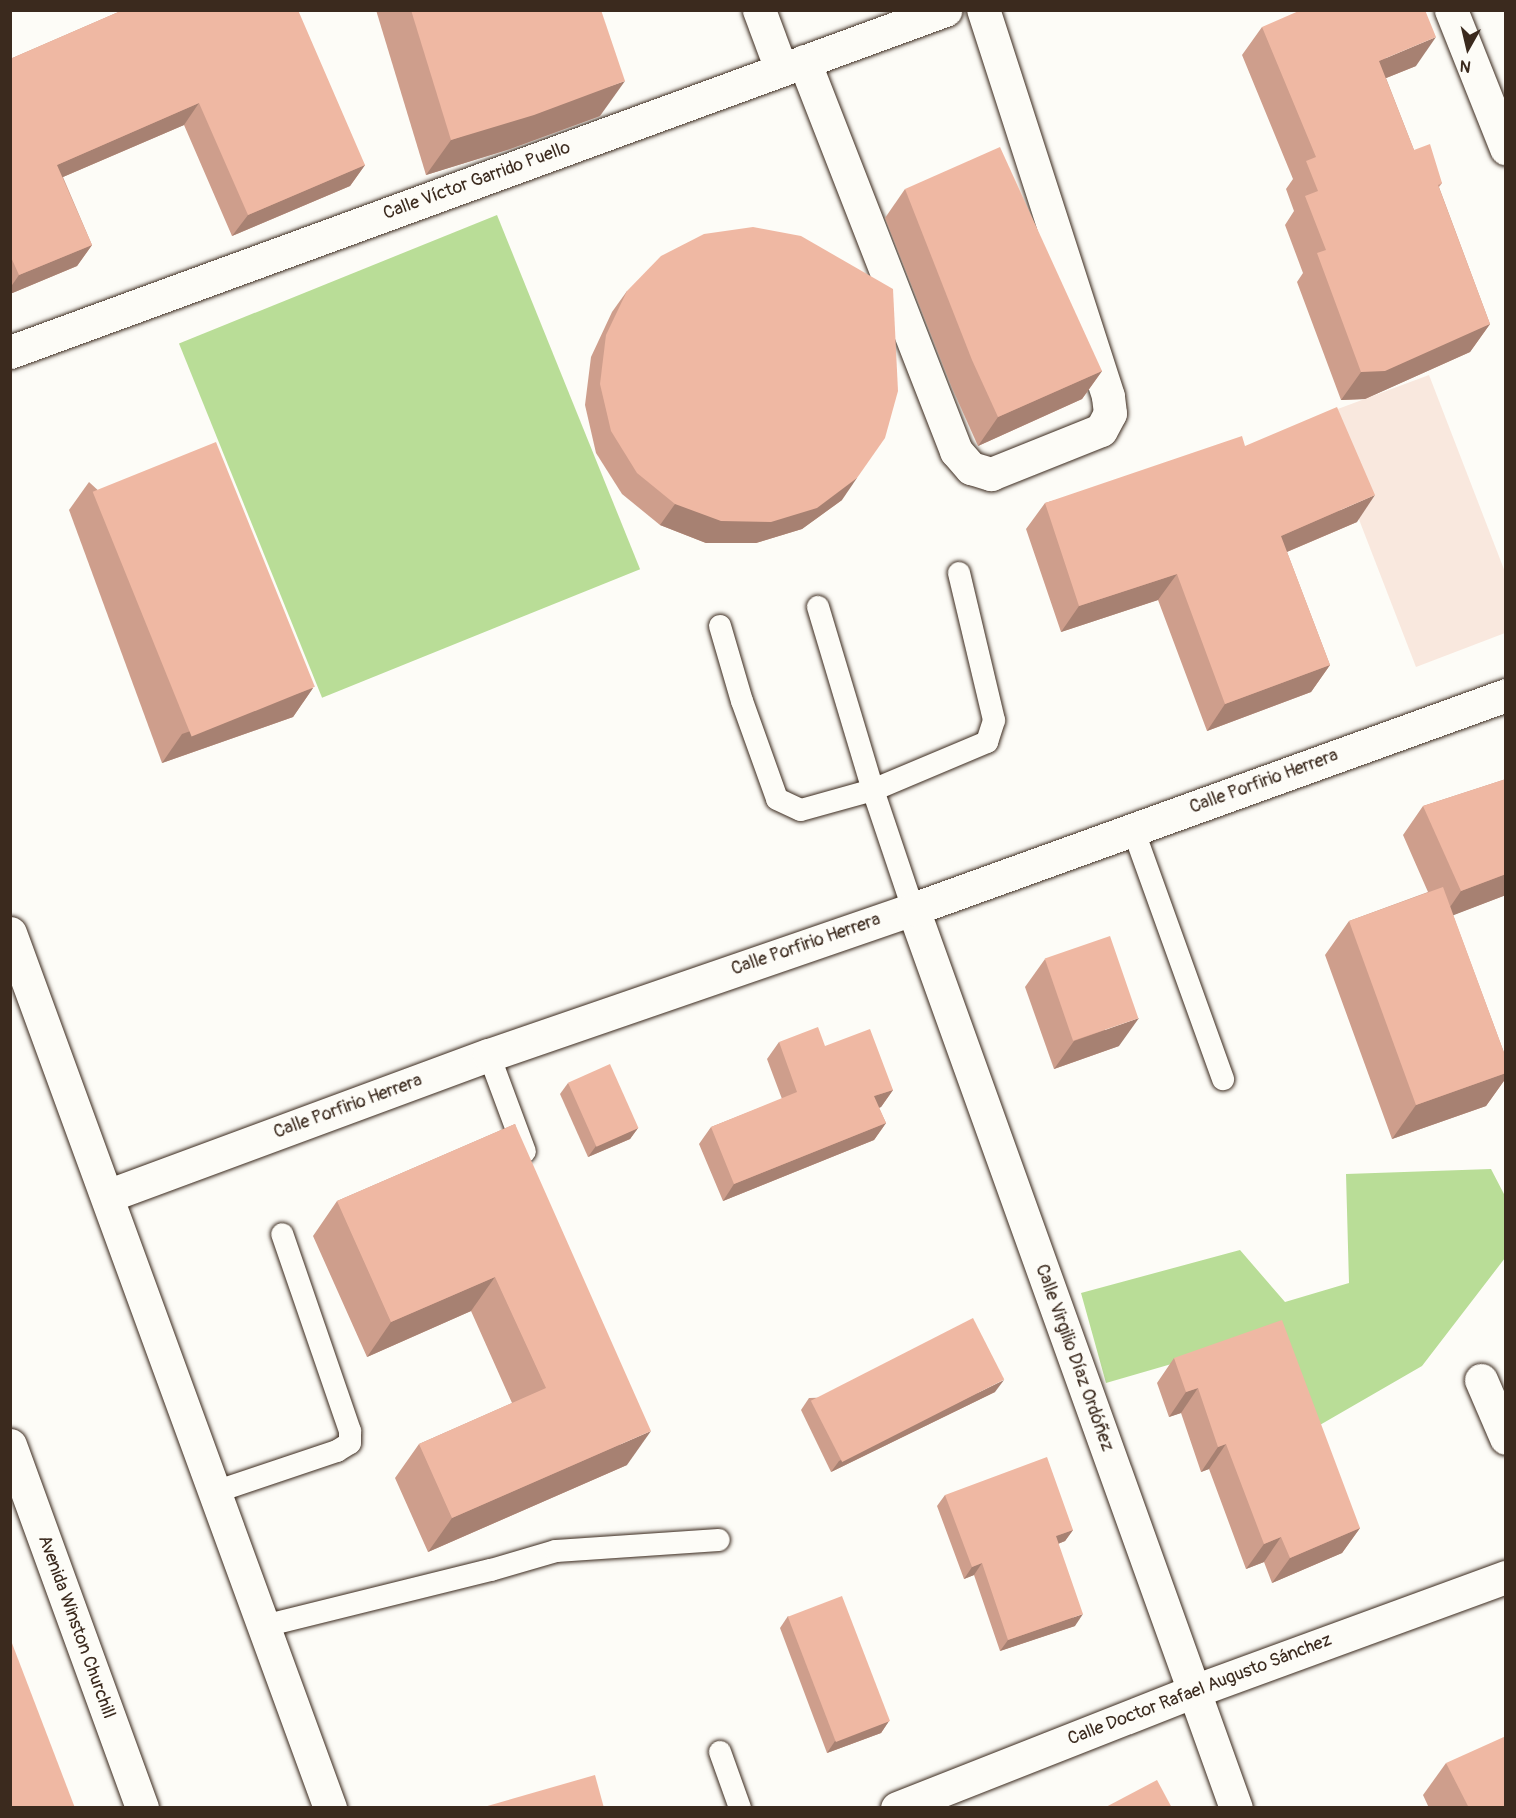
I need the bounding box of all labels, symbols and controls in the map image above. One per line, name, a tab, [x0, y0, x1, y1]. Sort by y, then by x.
north arrow	[1438, 18, 1498, 78]
text: N	[1459, 55, 1472, 76]
street label: Calle Víctor Garrido Puello	[380, 137, 574, 225]
street label: Calle Porfirio Herrera	[1187, 745, 1341, 819]
street label: Calle Porfirio Herrera	[729, 909, 883, 981]
street label: Calle Porfirio Herrera	[271, 1070, 425, 1144]
street label: Calle Virgilio Díaz Ordóñez	[1030, 1262, 1118, 1454]
street label: Avenida Winston Churchill	[33, 1532, 119, 1722]
street label: Calle Doctor Rafael Augusto Sánchez	[1065, 1630, 1335, 1750]

